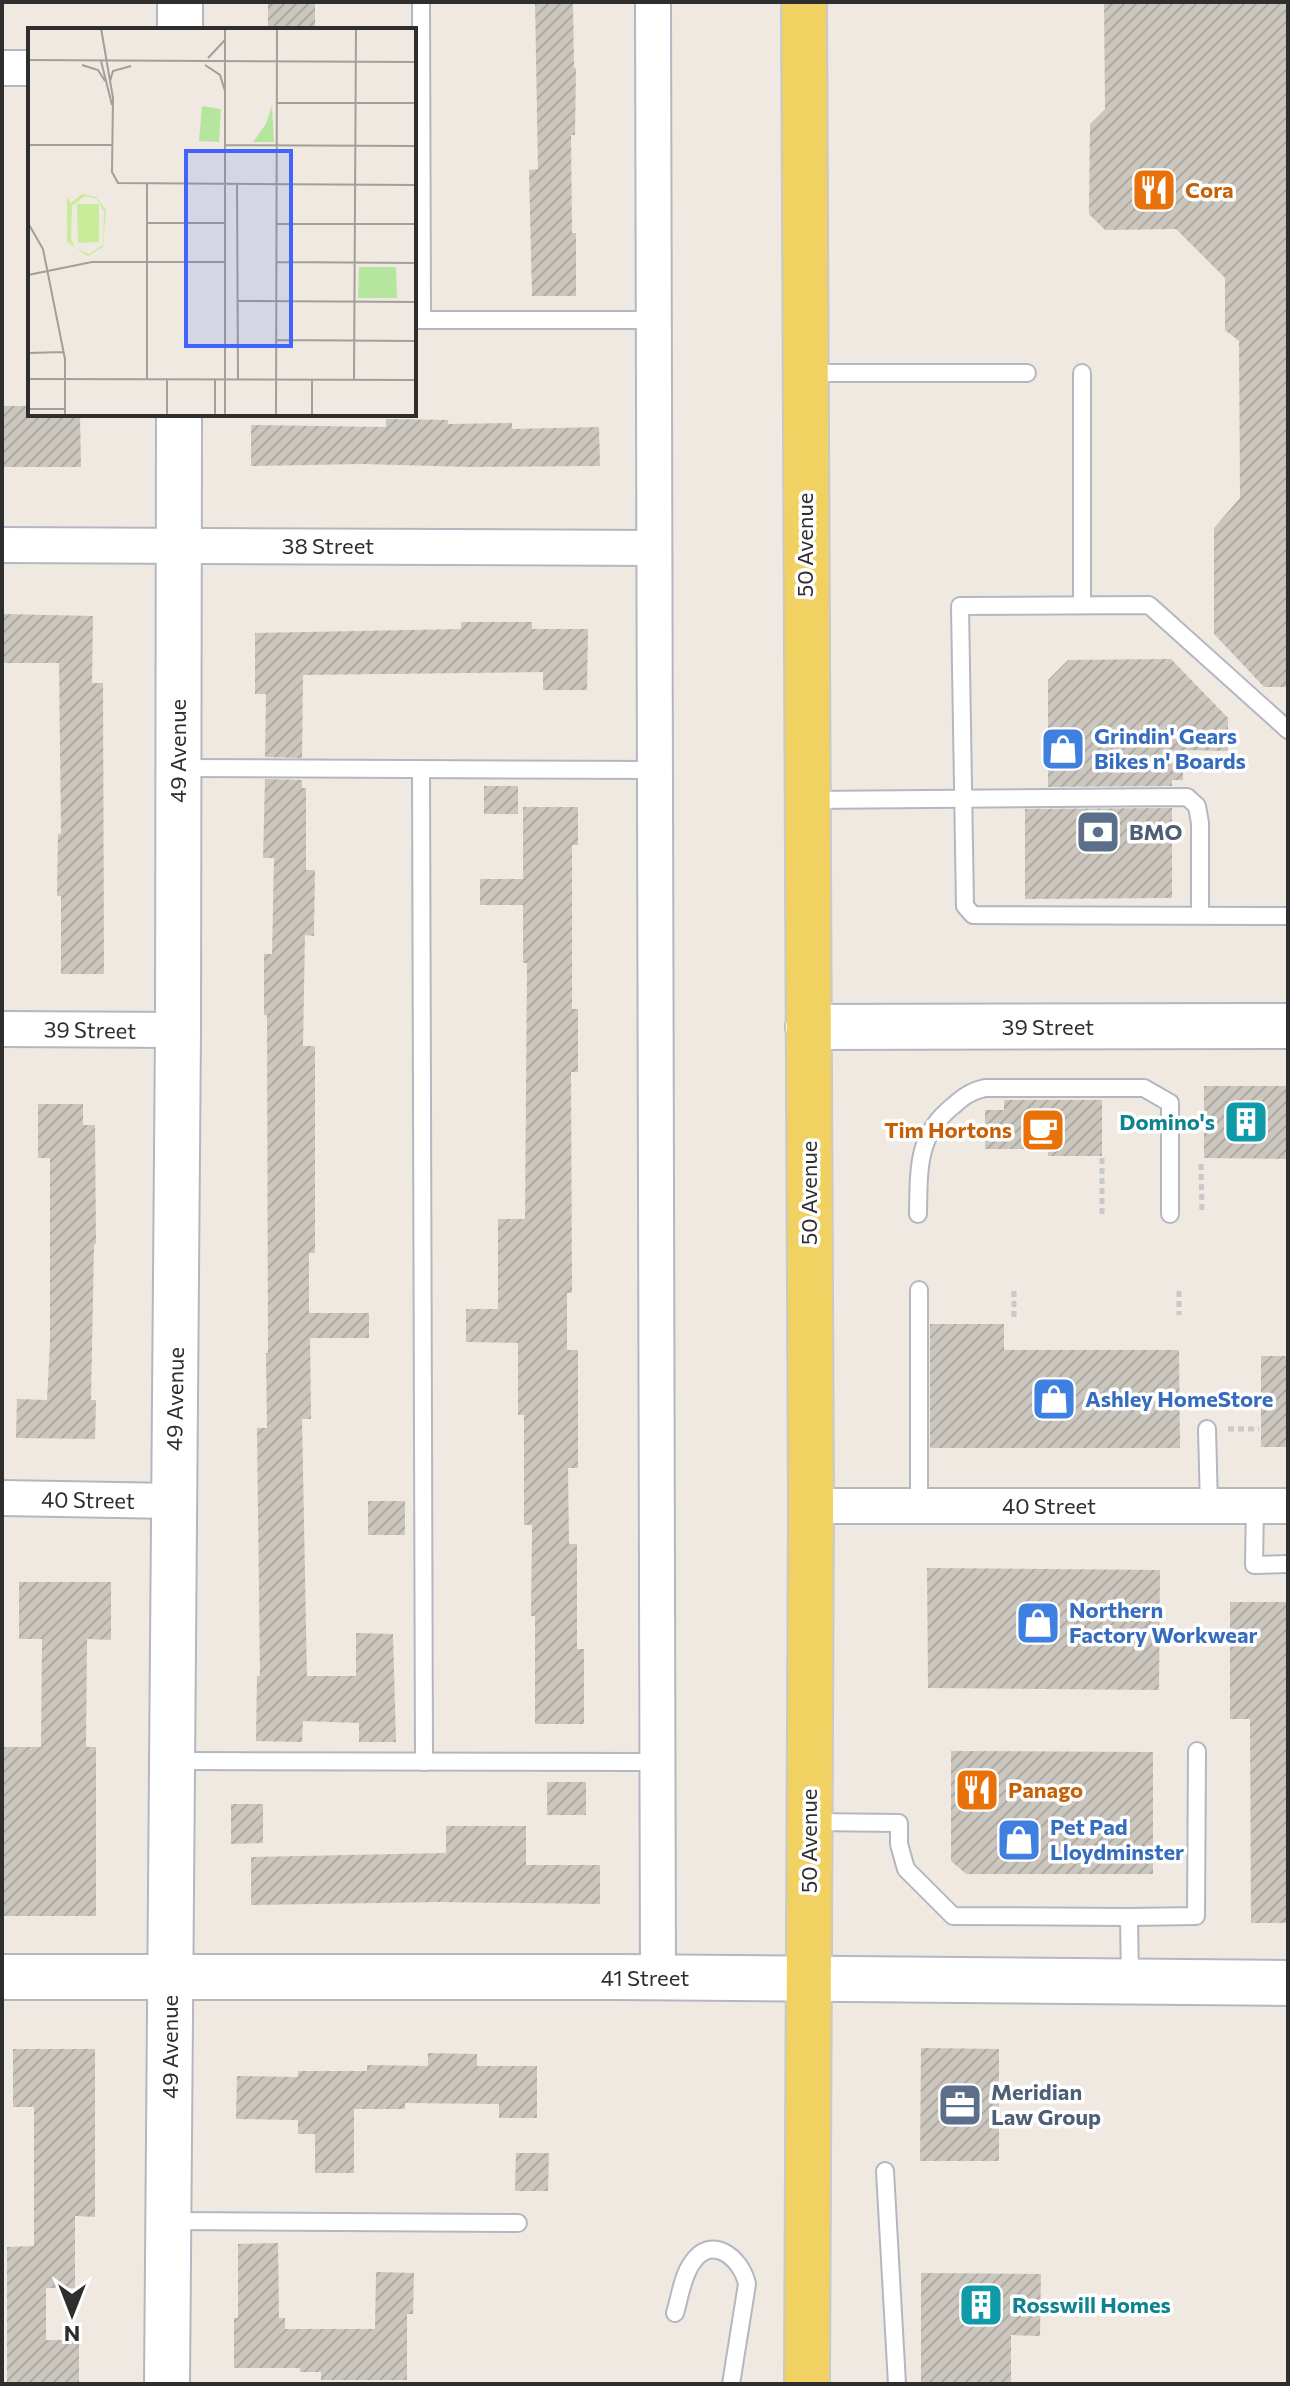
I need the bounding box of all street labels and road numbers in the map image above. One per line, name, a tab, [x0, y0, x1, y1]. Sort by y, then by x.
street label: 50 Avenue	[791, 493, 818, 597]
street label: 38 Street	[282, 532, 374, 559]
street label: 49 Avenue	[164, 699, 191, 803]
street label: 39 Street	[1002, 1013, 1094, 1040]
street label: 39 Street	[44, 1015, 136, 1044]
street label: 50 Avenue	[795, 1141, 822, 1245]
street label: 49 Avenue	[160, 1347, 189, 1451]
street label: 40 Street	[41, 1485, 135, 1514]
street label: 40 Street	[1002, 1492, 1096, 1519]
street label: 50 Avenue	[795, 1789, 822, 1893]
street label: 41 Street	[601, 1964, 689, 1991]
street label: 49 Avenue	[156, 1995, 183, 2099]

